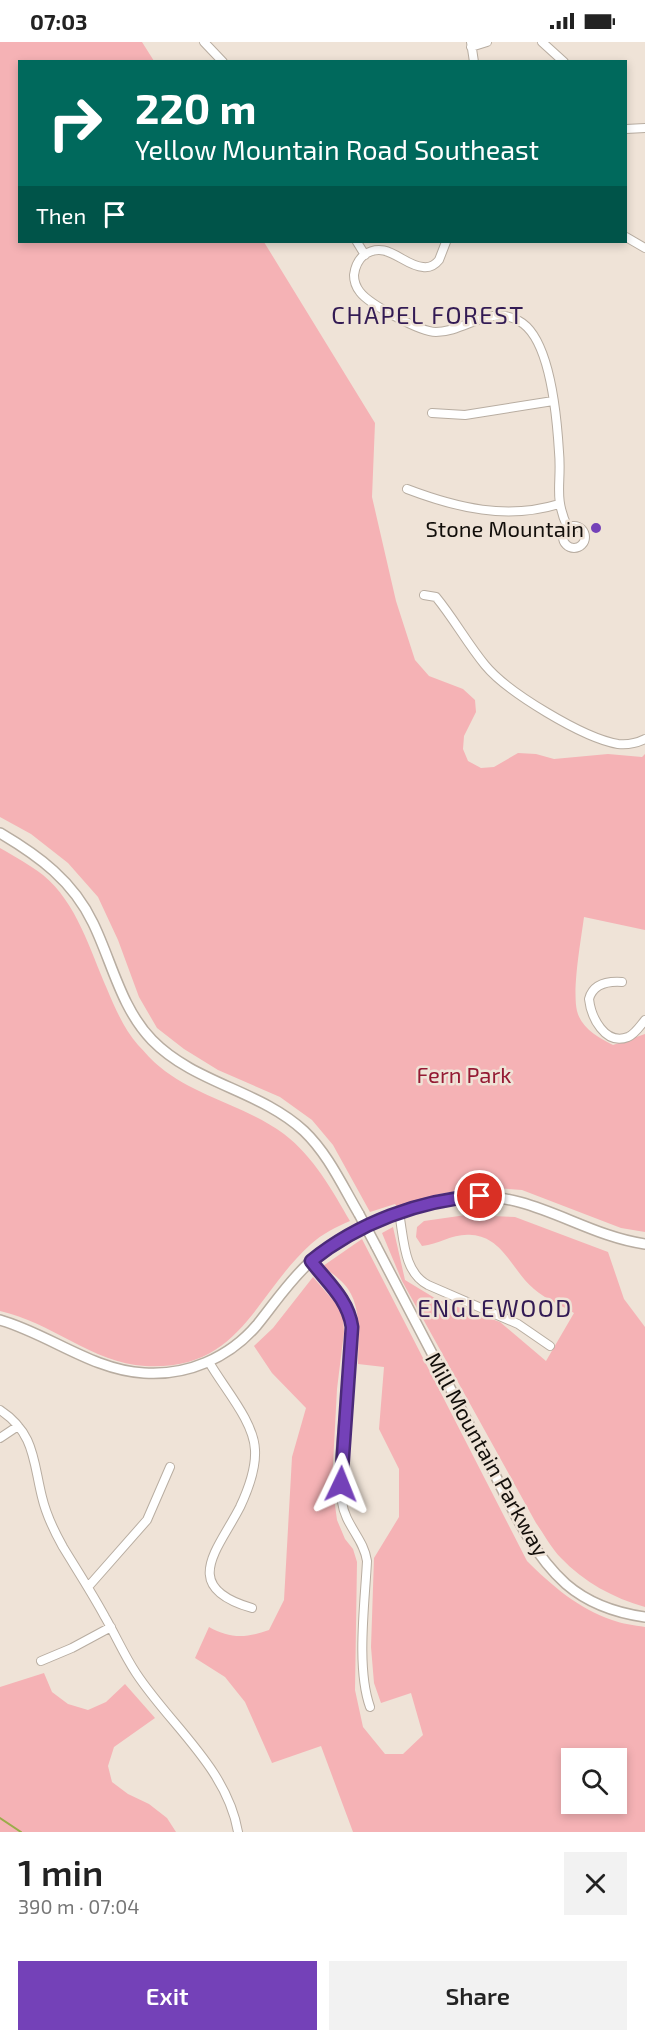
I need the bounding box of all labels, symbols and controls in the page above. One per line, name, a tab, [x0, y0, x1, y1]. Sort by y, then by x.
text: 07:03	[30, 8, 88, 34]
text: 220 m	[135, 82, 256, 132]
icon: right	[36, 84, 114, 162]
text: Yellow Mountain Road Southeast	[135, 133, 539, 165]
icon: arrive	[98, 198, 131, 231]
text: Then	[36, 202, 86, 228]
district label: CHAPEL FOREST	[331, 300, 525, 329]
place label: Stone Mountain	[426, 515, 584, 541]
marker: Stone Mountain	[589, 521, 603, 535]
park label: Fern Park	[417, 1061, 511, 1087]
pin	[454, 1170, 505, 1221]
icon: arrive	[463, 1179, 496, 1212]
district label: ENGLEWOOD	[417, 1293, 573, 1322]
street label: Mill Mountain Parkway	[421, 1347, 555, 1561]
position arrow	[309, 1452, 373, 1516]
map controls	[561, 1748, 627, 1814]
button: search	[561, 1748, 627, 1814]
text: 1 min	[18, 1850, 103, 1893]
button: close	[564, 1852, 627, 1915]
text: 390 m · 07:04	[18, 1894, 140, 1918]
button: Exit	[18, 1961, 317, 2030]
button: Share	[329, 1961, 627, 2030]

